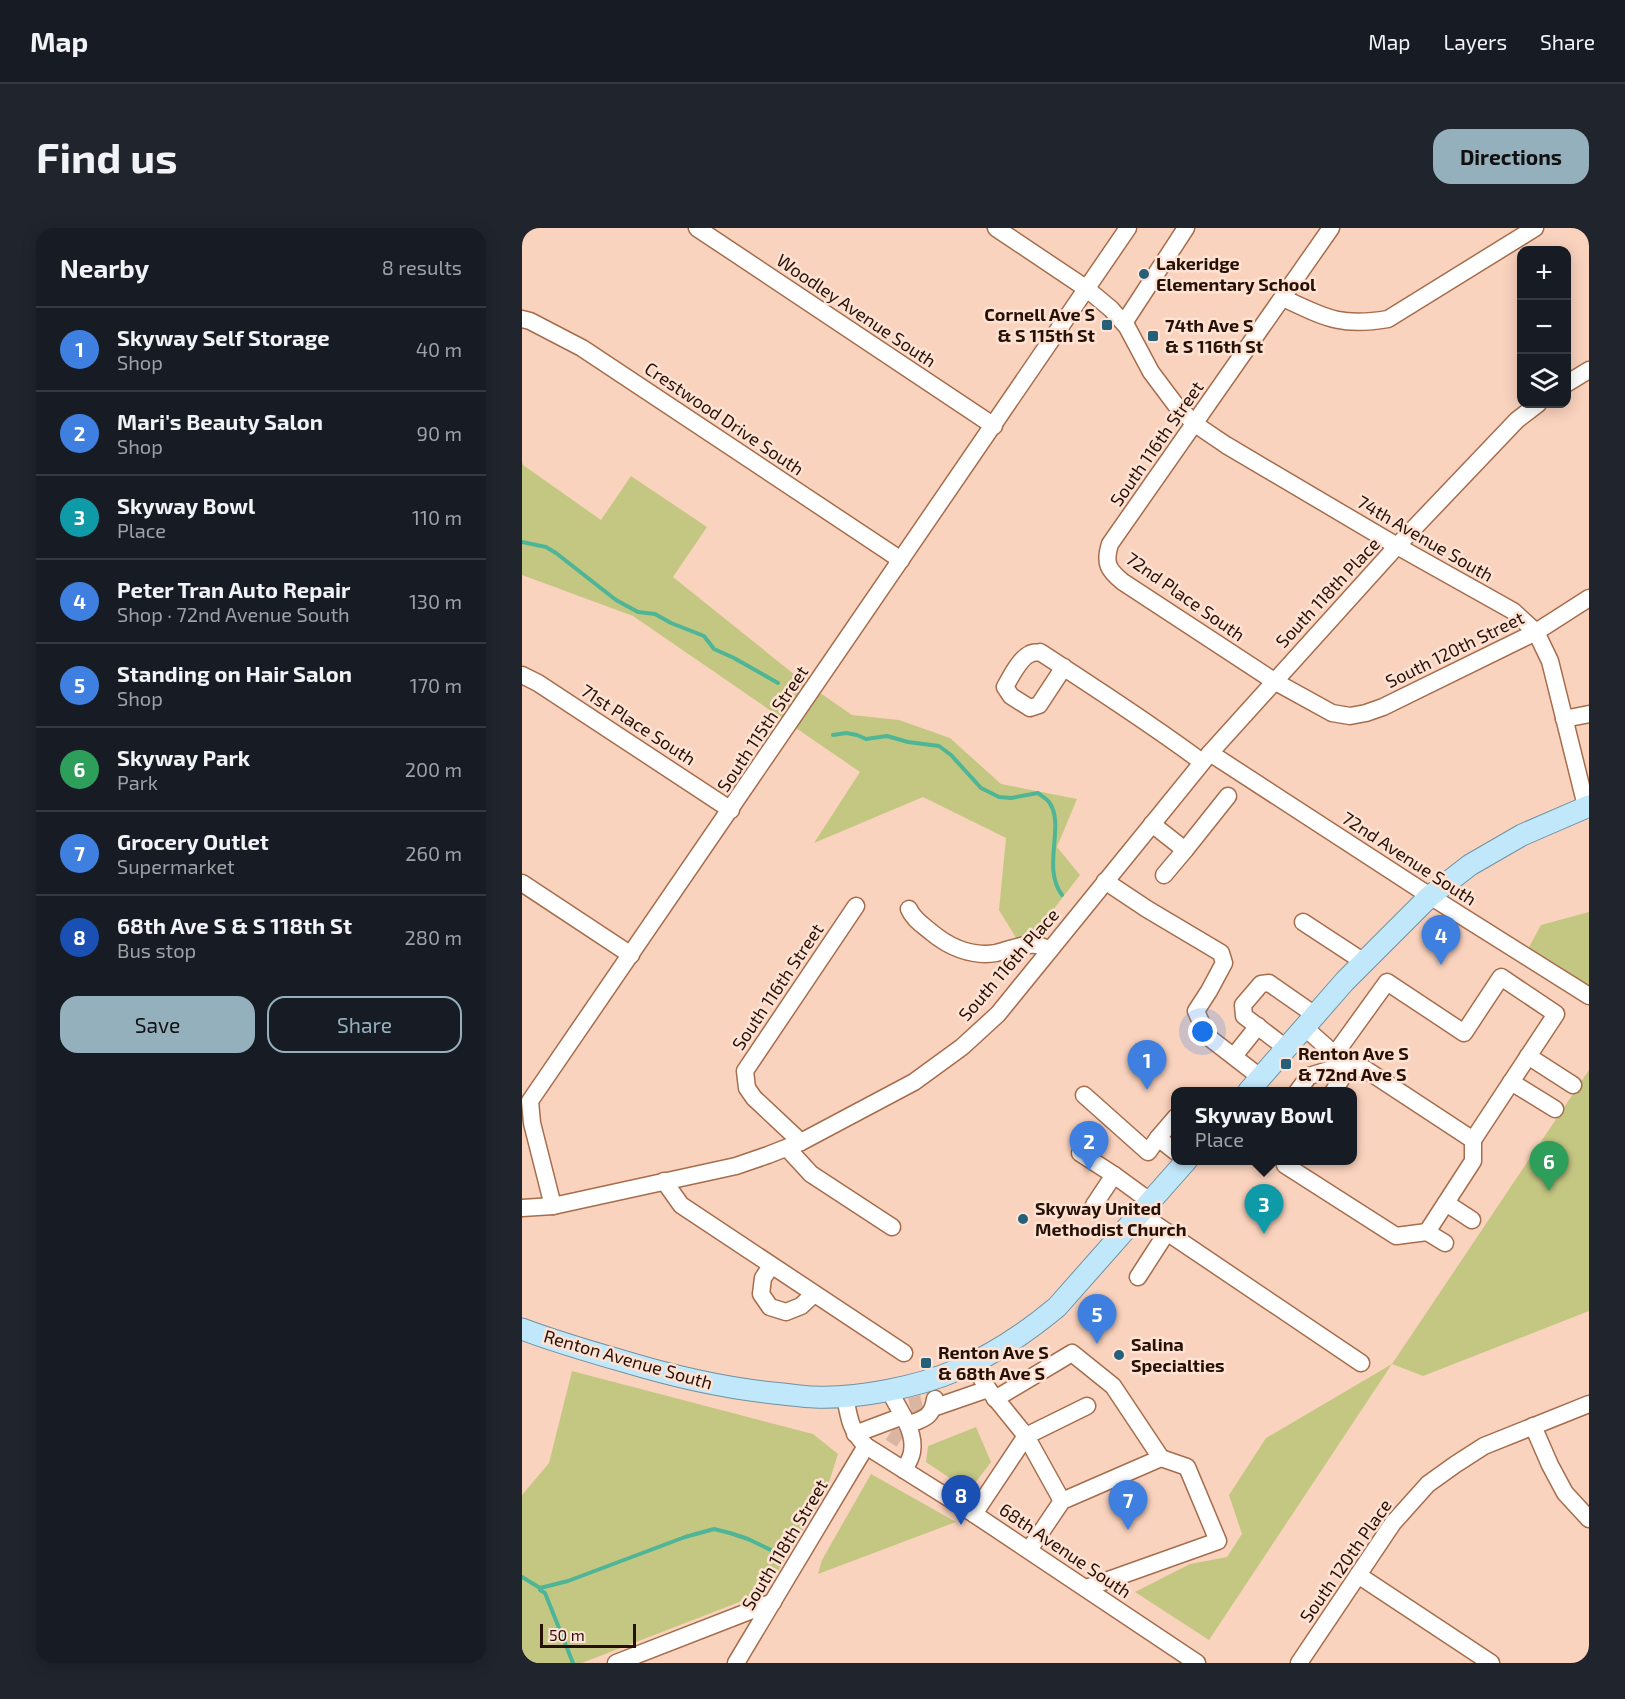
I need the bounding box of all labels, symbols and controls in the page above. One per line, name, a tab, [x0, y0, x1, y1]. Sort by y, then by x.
text: Map	[30, 24, 88, 58]
text: Map	[1368, 29, 1410, 54]
text: Layers	[1443, 29, 1507, 54]
text: Share	[1540, 29, 1595, 54]
button: Directions	[1433, 129, 1589, 184]
text: Find us	[36, 131, 178, 181]
map controls	[1517, 246, 1571, 408]
button: +	[1517, 246, 1571, 300]
street label: Woodley Avenue South	[773, 249, 940, 372]
text: Nearby	[60, 252, 149, 283]
place label: Lakeridge Elementary School	[1156, 252, 1316, 295]
text: 8 results	[382, 255, 462, 279]
marker: Lakeridge Elementary School	[1137, 267, 1151, 281]
button: −	[1517, 300, 1571, 354]
place label: Cornell Ave S & S 115th St	[984, 303, 1096, 346]
place label: 74th Ave S & S 116th St	[1165, 314, 1264, 357]
marker: Cornell Ave S & S 115th St	[1100, 318, 1114, 332]
text: Skyway Self Storage	[117, 324, 330, 350]
marker: 74th Ave S & S 116th St	[1146, 329, 1160, 343]
text: 1	[75, 337, 84, 361]
text: 40 m	[416, 337, 462, 361]
text: Shop	[117, 350, 163, 374]
button: layers	[1517, 354, 1571, 408]
street label: Crestwood Drive South	[641, 357, 808, 480]
street label: South 116th Street	[1105, 376, 1208, 510]
text: Mari's Beauty Salon	[117, 408, 323, 434]
text: 2	[74, 421, 85, 445]
text: 90 m	[417, 421, 462, 445]
text: Shop	[117, 434, 163, 458]
street label: 74th Avenue South	[1354, 490, 1497, 586]
text: Skyway Bowl	[117, 492, 255, 518]
text: 3	[74, 505, 85, 529]
text: 110 m	[412, 505, 462, 529]
text: Place	[117, 518, 166, 542]
street label: South 118th Place	[1271, 533, 1384, 652]
street label: 72nd Place South	[1122, 547, 1249, 645]
text: Peter Tran Auto Repair	[117, 576, 350, 602]
text: 4	[73, 589, 86, 613]
text: 130 m	[409, 589, 462, 613]
text: Shop · 72nd Avenue South	[117, 602, 350, 626]
street label: South 120th Street	[1382, 606, 1528, 692]
text: Standing on Hair Salon	[117, 660, 352, 686]
street label: South 115th Street	[712, 661, 813, 796]
text: 5	[74, 673, 85, 697]
text: 170 m	[410, 673, 462, 697]
street label: 71st Place South	[577, 679, 700, 769]
text: Shop	[117, 686, 163, 710]
text: Skyway Park	[117, 744, 250, 770]
text: 6	[74, 757, 85, 781]
text: 200 m	[405, 757, 462, 781]
text: Park	[117, 770, 158, 794]
street label: 72nd Avenue South	[1338, 806, 1481, 910]
text: Grocery Outlet	[117, 828, 269, 854]
text: 7	[74, 841, 85, 865]
text: 260 m	[405, 841, 462, 865]
text: Supermarket	[117, 854, 235, 878]
street label: South 116th Place	[953, 904, 1063, 1025]
text: 68th Ave S & S 118th St	[117, 912, 352, 938]
pin: 4	[1422, 916, 1460, 965]
street label: South 116th Street	[727, 919, 828, 1054]
text: 8	[73, 925, 86, 949]
text: 280 m	[405, 925, 462, 949]
text: Bus stop	[117, 938, 196, 962]
button: Save	[60, 996, 255, 1053]
button: Share	[267, 996, 462, 1053]
your location	[1188, 1017, 1217, 1046]
pin: 1	[1128, 1040, 1166, 1090]
place label: Renton Ave S & 72nd Ave S	[1298, 1042, 1409, 1085]
marker: Renton Ave S & 72nd Ave S	[1279, 1057, 1293, 1071]
popup	[1171, 1087, 1357, 1165]
text: Skyway Bowl	[1195, 1101, 1333, 1127]
pin: 2	[1070, 1122, 1108, 1171]
text: Place	[1195, 1127, 1244, 1151]
pin: 6	[1530, 1142, 1568, 1191]
pin: 3	[1244, 1184, 1284, 1234]
place label: Skyway United Methodist Church	[1035, 1197, 1187, 1240]
marker: Skyway United Methodist Church	[1016, 1212, 1030, 1226]
pin: 5	[1078, 1294, 1116, 1344]
street label: Renton Avenue South	[541, 1324, 715, 1394]
place label: Salina Specialties	[1131, 1333, 1225, 1376]
place label: Renton Ave S & 68th Ave S	[938, 1341, 1049, 1384]
marker: Salina Specialties	[1112, 1348, 1126, 1362]
marker: Renton Ave S & 68th Ave S	[919, 1356, 933, 1370]
street label: South 118th Street	[736, 1475, 832, 1614]
pin: 8	[942, 1476, 980, 1525]
pin: 7	[1108, 1480, 1148, 1530]
street label: South 120th Place	[1294, 1494, 1396, 1626]
street label: 68th Avenue South	[995, 1498, 1136, 1602]
scale bar	[540, 1621, 636, 1648]
text: 50 m	[549, 1625, 585, 1644]

